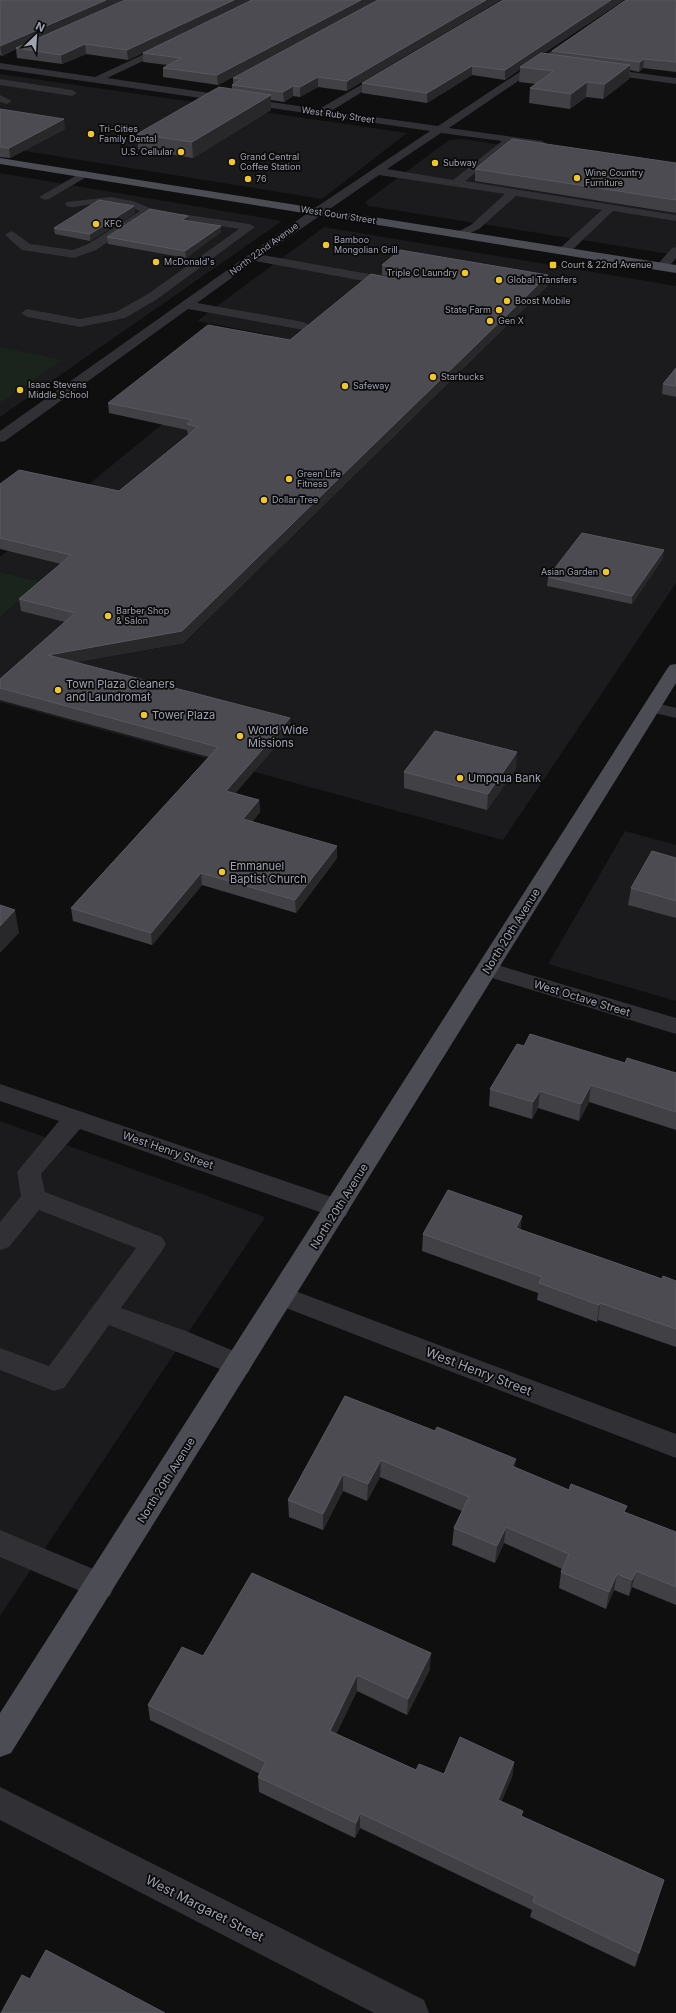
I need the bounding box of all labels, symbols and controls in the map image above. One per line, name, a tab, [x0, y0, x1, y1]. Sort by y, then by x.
north arrow	[16, 16, 56, 56]
text: N	[33, 19, 47, 35]
street label: West Ruby Street	[301, 104, 375, 125]
place label: Tri-Cities Family Dental	[99, 123, 156, 144]
marker: Tri-Cities Family Dental	[86, 129, 96, 139]
place label: U.S. Cellular	[121, 146, 174, 157]
marker: U.S. Cellular	[176, 147, 186, 157]
place label: Grand Central Coffee Station	[240, 151, 301, 172]
marker: Grand Central Coffee Station	[227, 157, 237, 167]
place label: Subway	[443, 157, 477, 168]
marker: Subway	[430, 158, 440, 168]
place label: Wine Country Furniture	[585, 167, 643, 188]
place label: 76	[256, 173, 267, 184]
marker: Wine Country Furniture	[572, 173, 582, 183]
marker: 76	[243, 174, 253, 184]
street label: West Court Street	[300, 203, 376, 226]
place label: KFC	[104, 218, 122, 229]
marker: KFC	[91, 219, 101, 229]
street label: North 22nd Avenue	[227, 220, 300, 277]
place label: Bamboo Mongolian Grill	[334, 234, 398, 255]
marker: Bamboo Mongolian Grill	[321, 240, 331, 250]
place label: McDonald's	[164, 256, 215, 267]
marker: McDonald's	[151, 257, 161, 267]
place label: Court & 22nd Avenue	[561, 259, 652, 270]
marker: Court & 22nd Avenue	[548, 260, 558, 270]
place label: Triple C Laundry	[387, 267, 457, 278]
marker: Triple C Laundry	[460, 268, 470, 278]
place label: Global Transfers	[507, 274, 577, 285]
marker: Global Transfers	[494, 275, 504, 285]
place label: Boost Mobile	[515, 295, 571, 306]
marker: Boost Mobile	[502, 296, 512, 306]
place label: State Farm	[445, 304, 491, 315]
marker: State Farm	[494, 305, 504, 315]
place label: Gen X	[498, 315, 524, 326]
marker: Gen X	[485, 316, 495, 326]
place label: Starbucks	[441, 371, 484, 382]
marker: Starbucks	[428, 372, 438, 382]
place label: Isaac Stevens Middle School	[28, 379, 89, 400]
place label: Safeway	[353, 380, 389, 391]
marker: Safeway	[340, 381, 350, 391]
marker: Isaac Stevens Middle School	[15, 385, 25, 395]
place label: Green Life Fitness	[297, 468, 341, 489]
marker: Green Life Fitness	[284, 474, 294, 484]
place label: Dollar Tree	[272, 494, 318, 505]
marker: Dollar Tree	[259, 495, 269, 505]
place label: Asian Garden	[541, 566, 598, 577]
marker: Asian Garden	[601, 567, 611, 577]
place label: Barber Shop & Salon	[116, 605, 170, 626]
marker: Barber Shop & Salon	[103, 611, 113, 621]
place label: Town Plaza Cleaners and Laundromat	[66, 677, 175, 704]
marker: Town Plaza Cleaners and Laundromat	[53, 685, 63, 695]
place label: Tower Plaza	[152, 708, 215, 722]
marker: Tower Plaza	[139, 710, 149, 720]
place label: World Wide Missions	[248, 723, 308, 750]
marker: World Wide Missions	[235, 731, 245, 741]
place label: Umpqua Bank	[468, 771, 541, 785]
marker: Umpqua Bank	[455, 773, 465, 783]
place label: Emmanuel Baptist Church	[230, 859, 307, 886]
marker: Emmanuel Baptist Church	[217, 867, 227, 877]
street label: North 20th Avenue	[479, 886, 543, 976]
street label: West Octave Street	[532, 977, 632, 1019]
street label: West Henry Street	[121, 1128, 216, 1172]
street label: North 20th Avenue	[307, 1161, 371, 1251]
street label: West Henry Street	[424, 1343, 534, 1399]
street label: North 20th Avenue	[134, 1435, 198, 1525]
street label: West Margaret Street	[143, 1871, 267, 1945]

